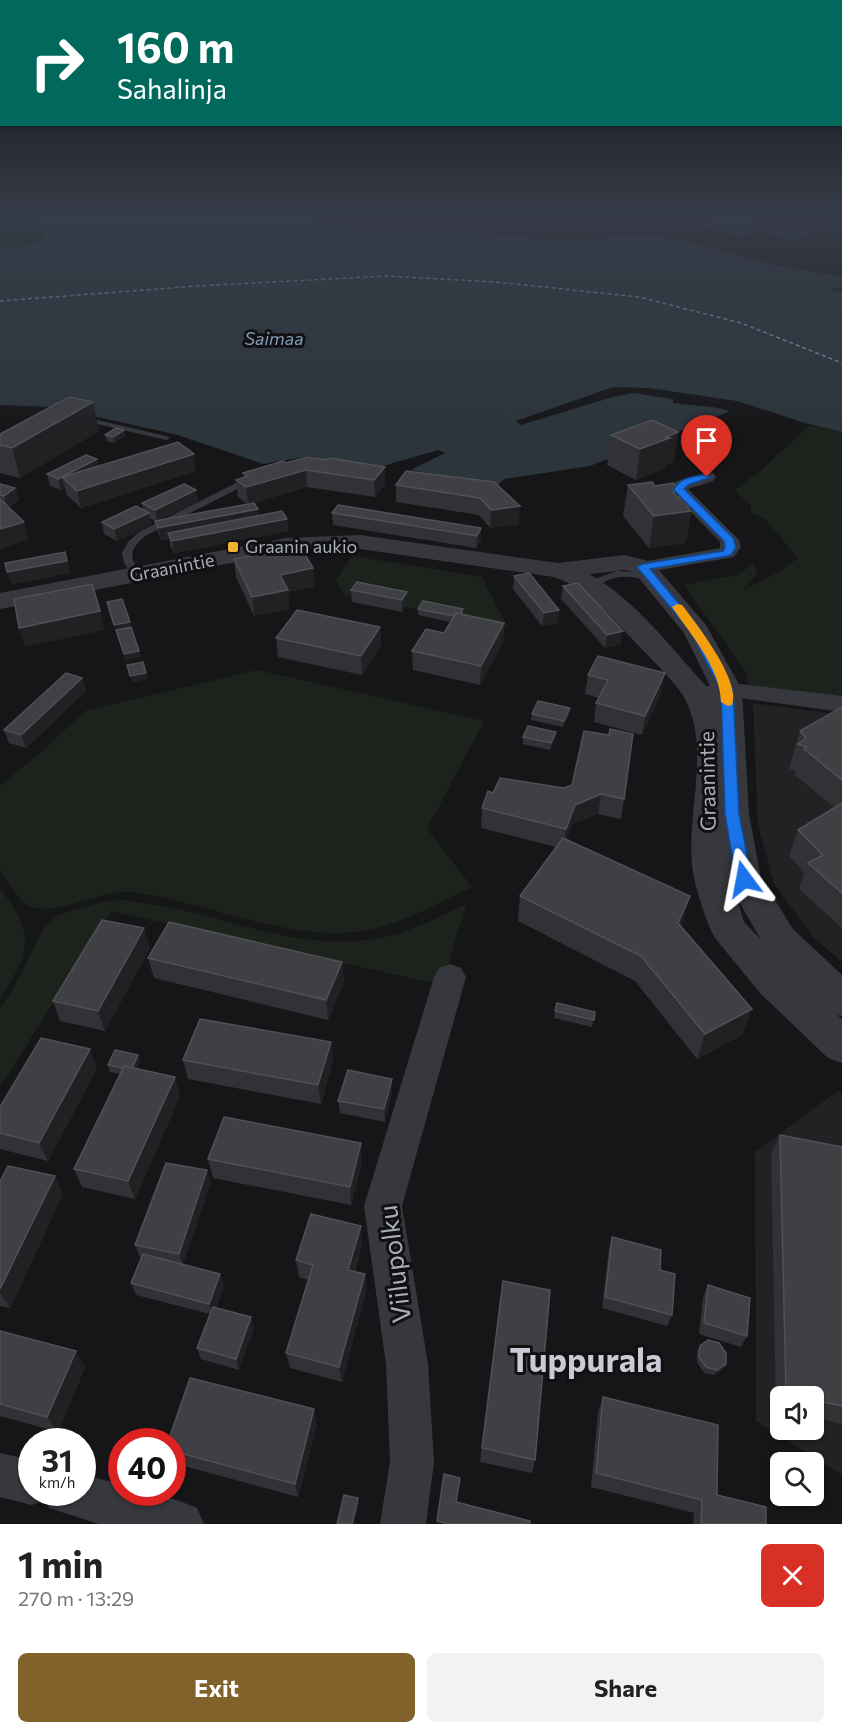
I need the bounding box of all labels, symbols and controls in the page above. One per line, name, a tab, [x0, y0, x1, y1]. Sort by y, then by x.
text: 160 m	[117, 20, 235, 72]
icon: right	[18, 24, 96, 102]
text: Sahalinja	[117, 72, 227, 105]
water label: Saimaa	[244, 327, 304, 349]
pin	[681, 415, 732, 477]
icon: arrive	[690, 424, 723, 457]
place label: Graanin aukio	[245, 535, 357, 557]
marker: Graanin aukio	[226, 540, 240, 554]
street label: Graanintie	[128, 548, 216, 586]
street label: Graanintie	[693, 731, 720, 831]
position arrow	[712, 847, 776, 911]
street label: Viilupolku	[371, 1203, 416, 1325]
district label: Tuppurala	[509, 1338, 663, 1379]
map controls	[770, 1386, 824, 1506]
button: sound	[770, 1386, 824, 1440]
speed limit sign: 40	[108, 1428, 186, 1506]
text: 31	[41, 1441, 73, 1478]
button: search	[770, 1452, 824, 1506]
text: km/h	[39, 1473, 75, 1491]
text: 1 min	[18, 1541, 103, 1585]
button: close	[761, 1544, 824, 1607]
text: 270 m · 13:29	[18, 1586, 134, 1610]
button: Exit	[18, 1653, 415, 1722]
button: Share	[427, 1653, 824, 1722]

